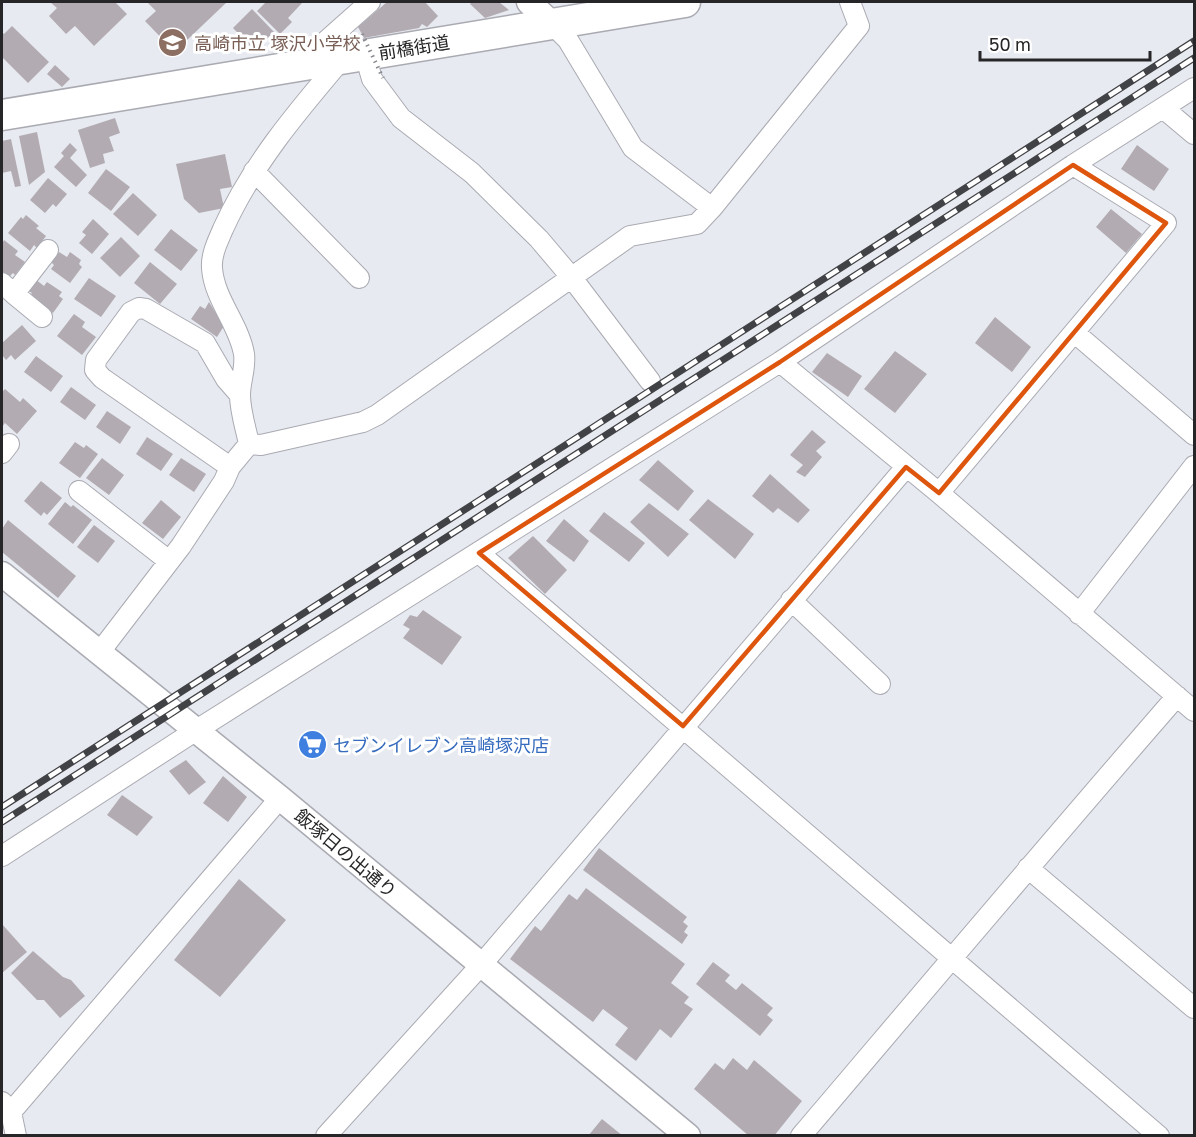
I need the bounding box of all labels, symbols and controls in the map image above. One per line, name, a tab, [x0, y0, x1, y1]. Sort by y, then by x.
scale bar	[980, 24, 1150, 62]
school or university icon: 高崎市立 塚沢小学校	[157, 27, 189, 59]
street label: 前橋街道	[377, 31, 451, 63]
place label: 高崎市立 塚沢小学校	[194, 32, 361, 54]
text: 50 m	[989, 33, 1031, 55]
supermarket icon: セブンイレブン高崎塚沢店	[296, 729, 328, 761]
place label: セブンイレブン高崎塚沢店	[333, 734, 549, 756]
street label: 飯塚日の出通り	[291, 804, 401, 902]

